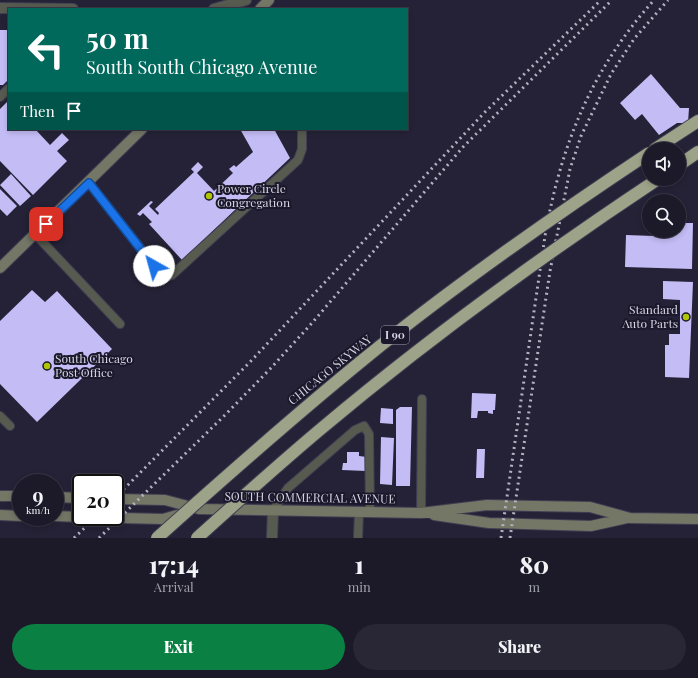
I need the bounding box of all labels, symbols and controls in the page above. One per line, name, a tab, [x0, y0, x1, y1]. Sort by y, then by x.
text: 50 m	[86, 19, 149, 56]
icon: left	[20, 24, 72, 76]
text: South South Chicago Avenue	[86, 55, 317, 79]
icon: arrive	[63, 100, 85, 122]
text: Then	[20, 101, 55, 121]
map controls	[642, 142, 686, 238]
button: sound	[642, 142, 686, 186]
place label: Power Circle Congregation	[217, 180, 290, 210]
marker: Power Circle Congregation	[204, 191, 214, 201]
button: search	[642, 194, 686, 238]
pin	[29, 207, 63, 241]
icon: arrive	[35, 213, 57, 235]
position arrow	[133, 245, 175, 287]
place label: Standard Auto Parts	[621, 301, 678, 331]
marker: Standard Auto Parts	[681, 312, 691, 322]
road number: I 90	[381, 326, 409, 344]
street label: CHICAGO SKYWAY	[284, 330, 375, 408]
place label: South Chicago Post Office	[55, 350, 133, 380]
marker: South Chicago Post Office	[42, 361, 52, 371]
speed limit sign: 20	[72, 474, 124, 526]
text: 9	[32, 481, 44, 508]
street label: SOUTH COMMERCIAL AVENUE	[224, 488, 396, 506]
text: km/h	[26, 503, 50, 517]
text: 17:14	[149, 548, 199, 580]
text: 1	[355, 548, 364, 580]
text: 80	[520, 548, 549, 580]
text: Arrival	[154, 578, 194, 595]
text: min	[348, 578, 371, 595]
text: m	[529, 578, 540, 595]
button: Exit	[12, 624, 345, 670]
button: Share	[353, 624, 686, 670]

